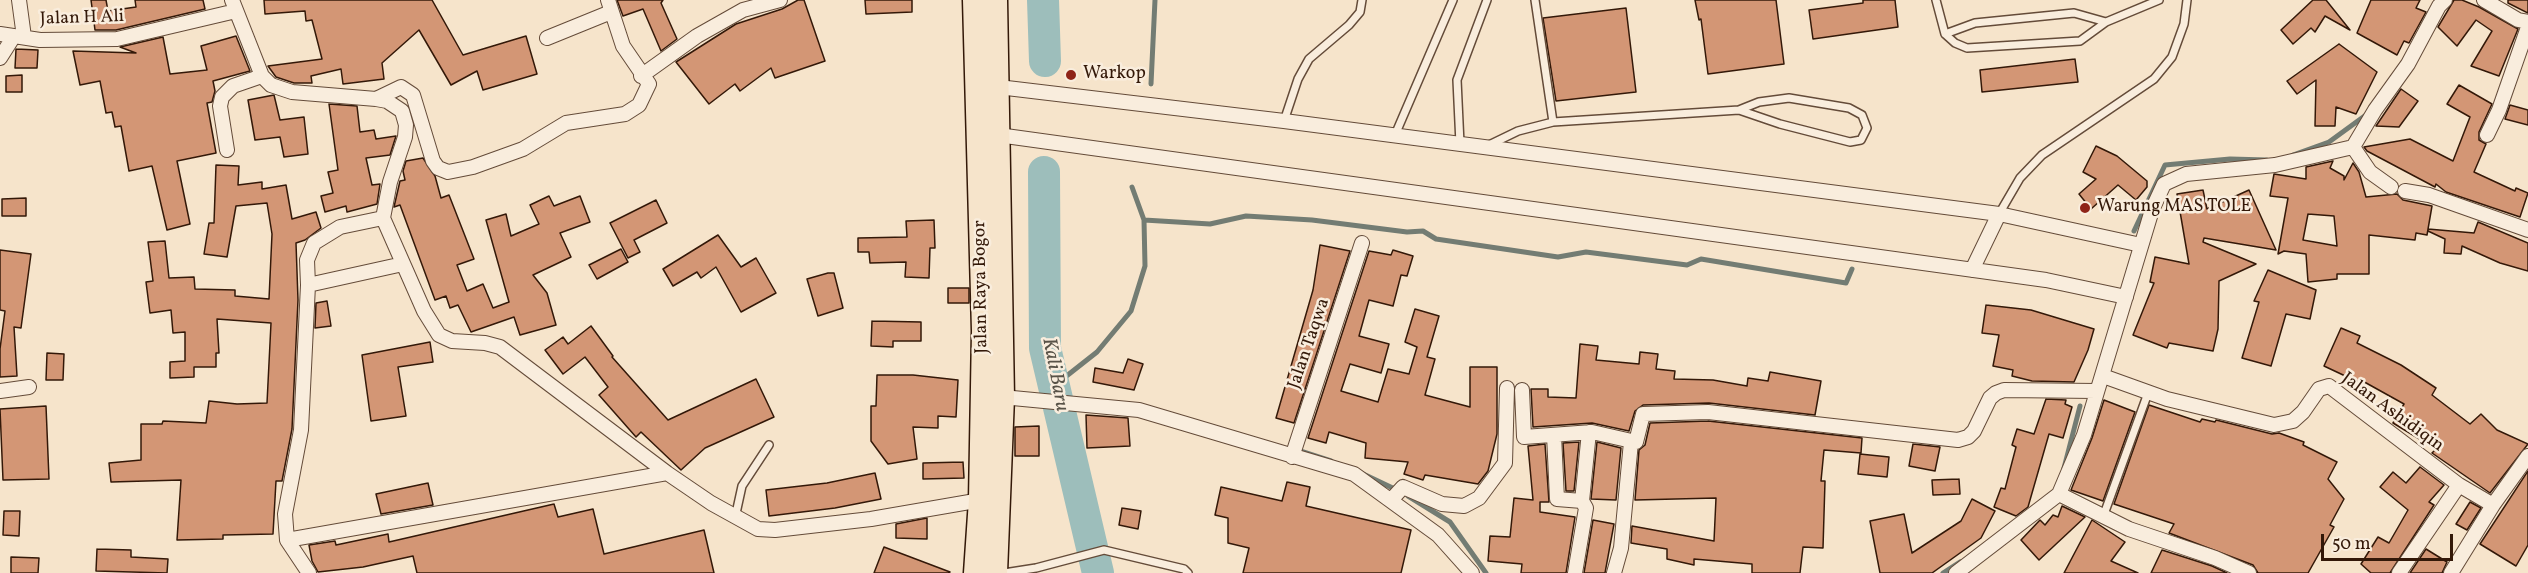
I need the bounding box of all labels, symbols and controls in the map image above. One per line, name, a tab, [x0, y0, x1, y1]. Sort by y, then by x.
street label: Jalan H Ali	[40, 7, 124, 31]
place label: Warkop	[1083, 64, 1146, 86]
marker: Warkop	[1064, 68, 1078, 82]
place label: Warung MAS TOLE	[2097, 197, 2251, 219]
marker: Warung MAS TOLE	[2078, 201, 2092, 215]
street label: Jalan Raya Bogor	[970, 220, 994, 354]
street label: Jalan Taqwa	[1284, 296, 1336, 392]
water label: Kali Baru	[1035, 336, 1073, 414]
street label: Jalan Ashidiqin	[2336, 369, 2448, 457]
scale bar	[2324, 522, 2456, 560]
text: 50 m	[2332, 532, 2371, 557]

